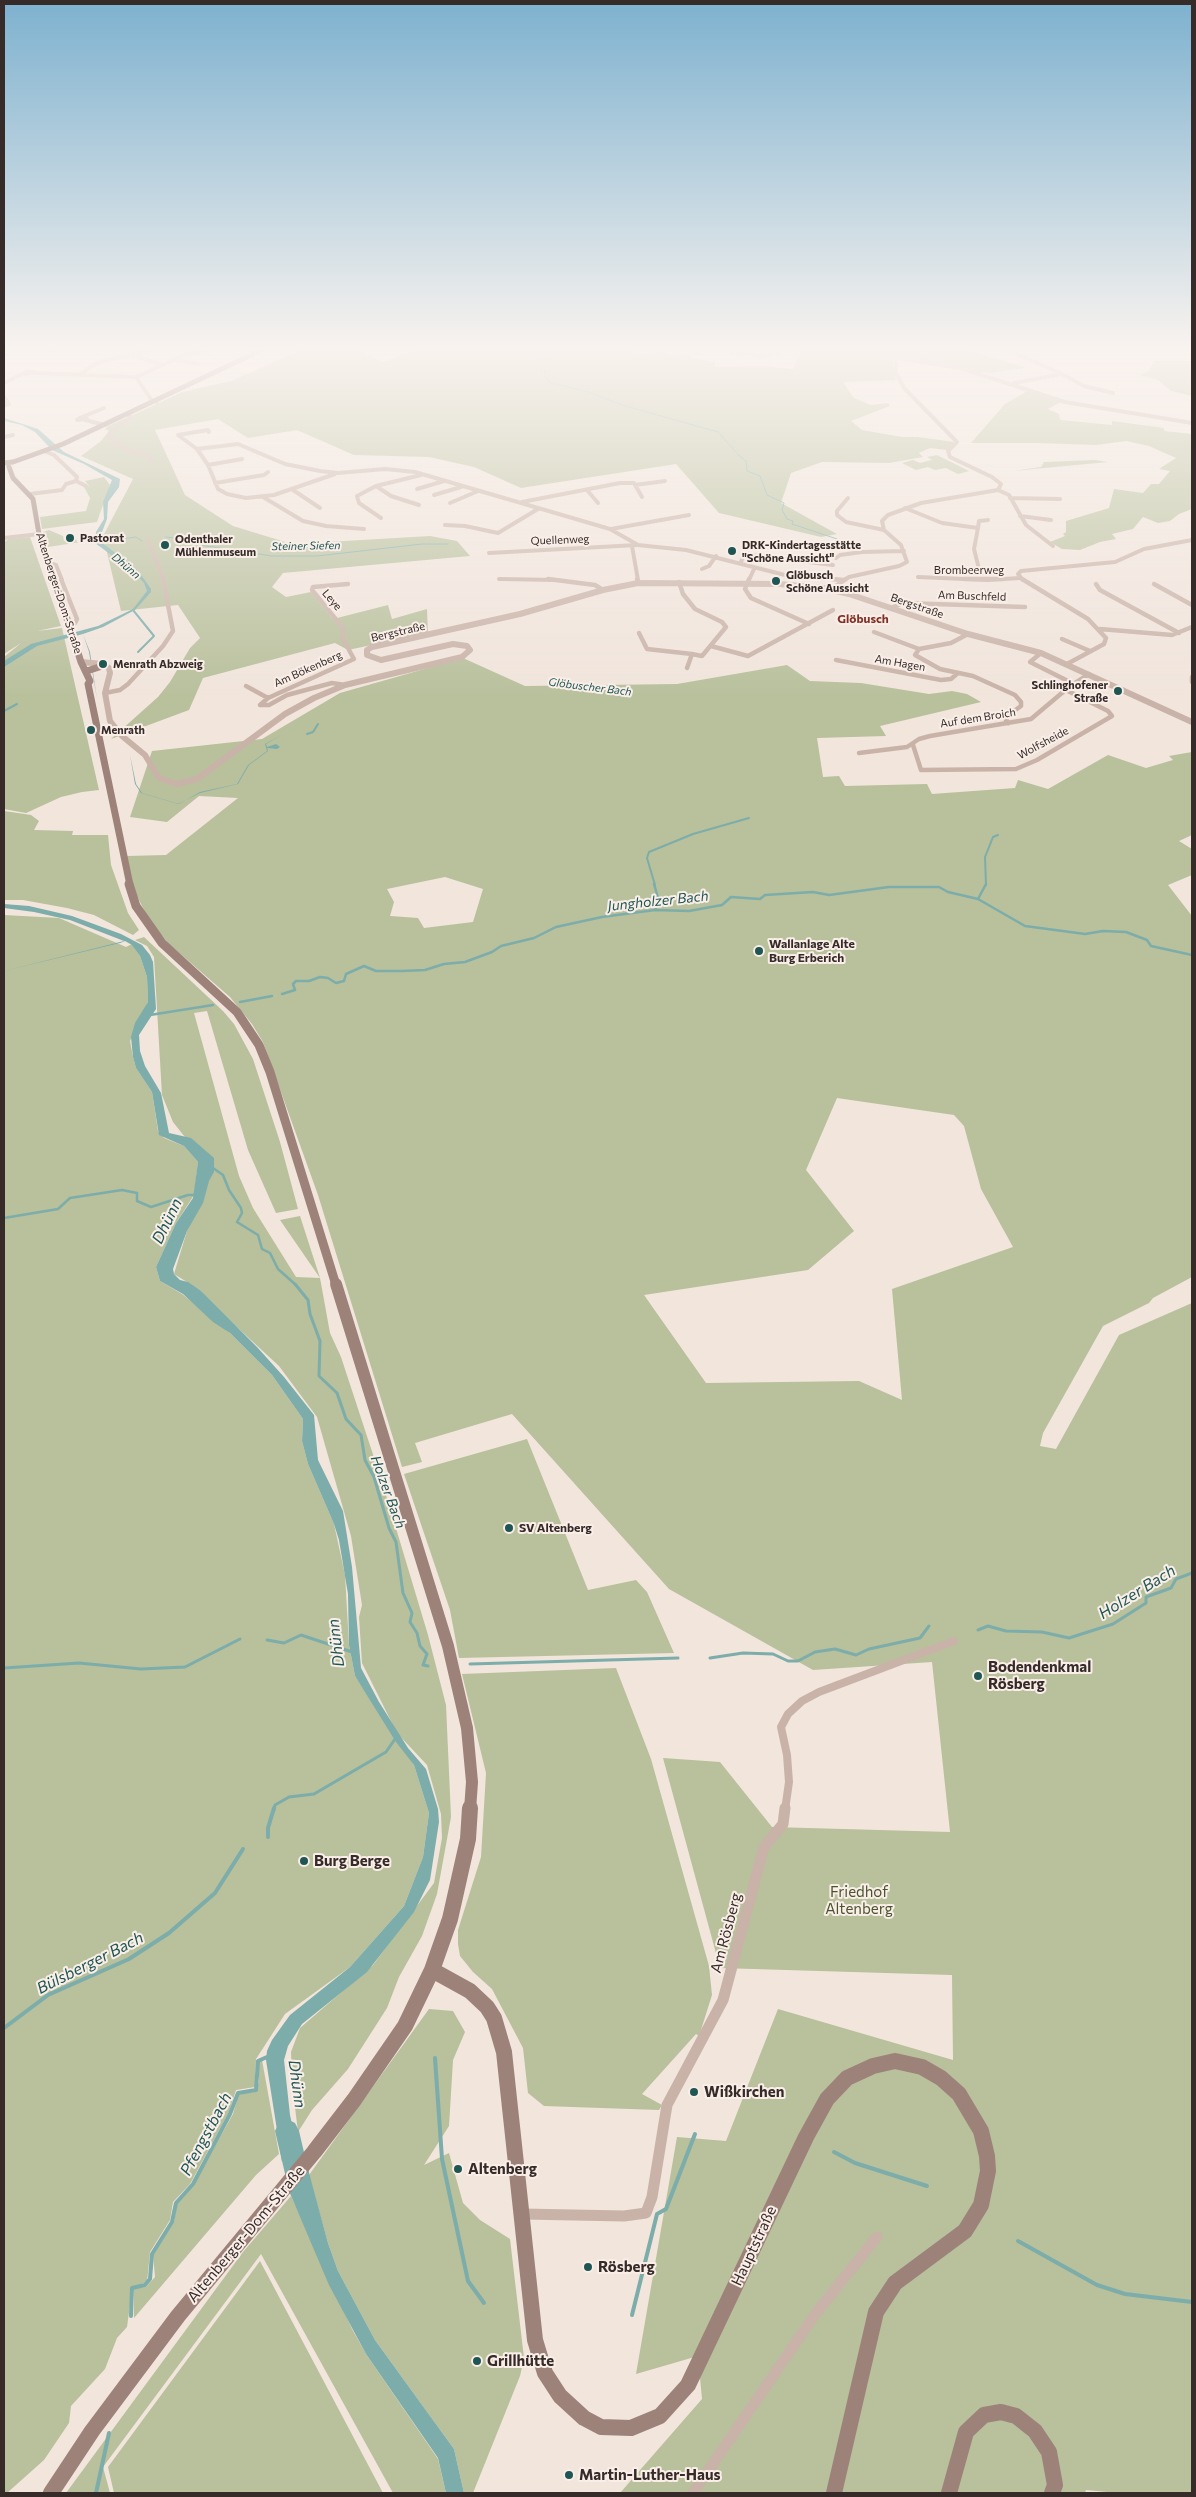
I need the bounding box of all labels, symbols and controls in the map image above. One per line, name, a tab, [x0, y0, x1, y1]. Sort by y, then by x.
street label: Altenberger-Dom-Straße	[33, 531, 85, 655]
place label: Pastorat	[80, 531, 124, 545]
marker: Pastorat	[64, 532, 76, 544]
place label: Odenthaler Mühlenmuseum	[175, 532, 256, 558]
street label: Quellenweg	[530, 532, 590, 548]
place label: DRK-Kindertagesstätte "Schöne Aussicht"	[742, 538, 861, 564]
marker: Odenthaler Mühlenmuseum	[159, 539, 171, 551]
water label: Steiner Siefen	[271, 539, 341, 553]
marker: DRK-Kindertagesstätte "Schöne Aussicht"	[726, 545, 738, 557]
water label: Dhünn	[109, 550, 143, 582]
street label: Brombeerweg	[934, 563, 1004, 577]
place label: Glöbusch Schöne Aussicht	[786, 568, 869, 594]
marker: Glöbusch Schöne Aussicht	[770, 575, 782, 587]
street label: Leye	[319, 587, 345, 613]
street label: Am Buschfeld	[938, 588, 1006, 604]
street label: Bergstraße	[889, 591, 945, 621]
district label: Glöbusch	[837, 612, 889, 626]
street label: Bergstraße	[370, 619, 426, 645]
street label: Am Bökenberg	[272, 648, 344, 690]
street label: Am Hagen	[874, 652, 926, 674]
place label: Menrath Abzweig	[113, 657, 203, 671]
marker: Menrath Abzweig	[97, 658, 109, 670]
water label: Glöbuscher Bach	[548, 675, 632, 699]
place label: Schlinghofener Straße	[1032, 678, 1108, 704]
marker: Schlinghofener Straße	[1112, 685, 1124, 697]
street label: Auf dem Broich	[939, 706, 1017, 730]
place label: Menrath	[101, 723, 145, 737]
marker: Menrath	[85, 724, 97, 736]
street label: Wolfsheide	[1015, 724, 1071, 762]
water label: Jungholzer Bach	[607, 887, 709, 915]
place label: Wallanlage Alte Burg Erberich	[769, 937, 855, 965]
marker: Wallanlage Alte Burg Erberich	[753, 945, 765, 957]
water label: Dhünn	[148, 1195, 186, 1247]
water label: Holzer Bach	[367, 1453, 409, 1531]
place label: SV Altenberg	[519, 1521, 592, 1535]
marker: SV Altenberg	[503, 1522, 515, 1534]
water label: Holzer Bach	[1095, 1561, 1179, 1623]
water label: Dhünn	[324, 1618, 348, 1668]
place label: Bodendenkmal Rösberg	[988, 1658, 1091, 1693]
marker: Bodendenkmal Rösberg	[972, 1670, 984, 1682]
place label: Burg Berge	[314, 1852, 390, 1870]
marker: Burg Berge	[298, 1855, 310, 1867]
park label: Friedhof Altenberg	[825, 1883, 893, 1918]
street label: Am Rösberg	[707, 1891, 745, 1975]
water label: Bülsberger Bach	[33, 1928, 147, 1998]
water label: Dhünn	[284, 2059, 310, 2109]
place label: Wißkirchen	[704, 2083, 784, 2101]
marker: Wißkirchen	[688, 2086, 700, 2098]
water label: Pfengstbach	[176, 2089, 236, 2179]
place label: Altenberg	[468, 2160, 537, 2178]
street label: Altenberger-Dom-Straße	[184, 2162, 308, 2306]
marker: Altenberg	[452, 2163, 464, 2175]
street label: Hauptstraße	[728, 2203, 780, 2289]
place label: Rösberg	[598, 2258, 655, 2276]
marker: Rösberg	[582, 2261, 594, 2273]
place label: Grillhütte	[487, 2352, 554, 2370]
marker: Grillhütte	[471, 2355, 483, 2367]
place label: Martin-Luther-Haus	[579, 2466, 720, 2484]
marker: Martin-Luther-Haus	[563, 2469, 575, 2481]

